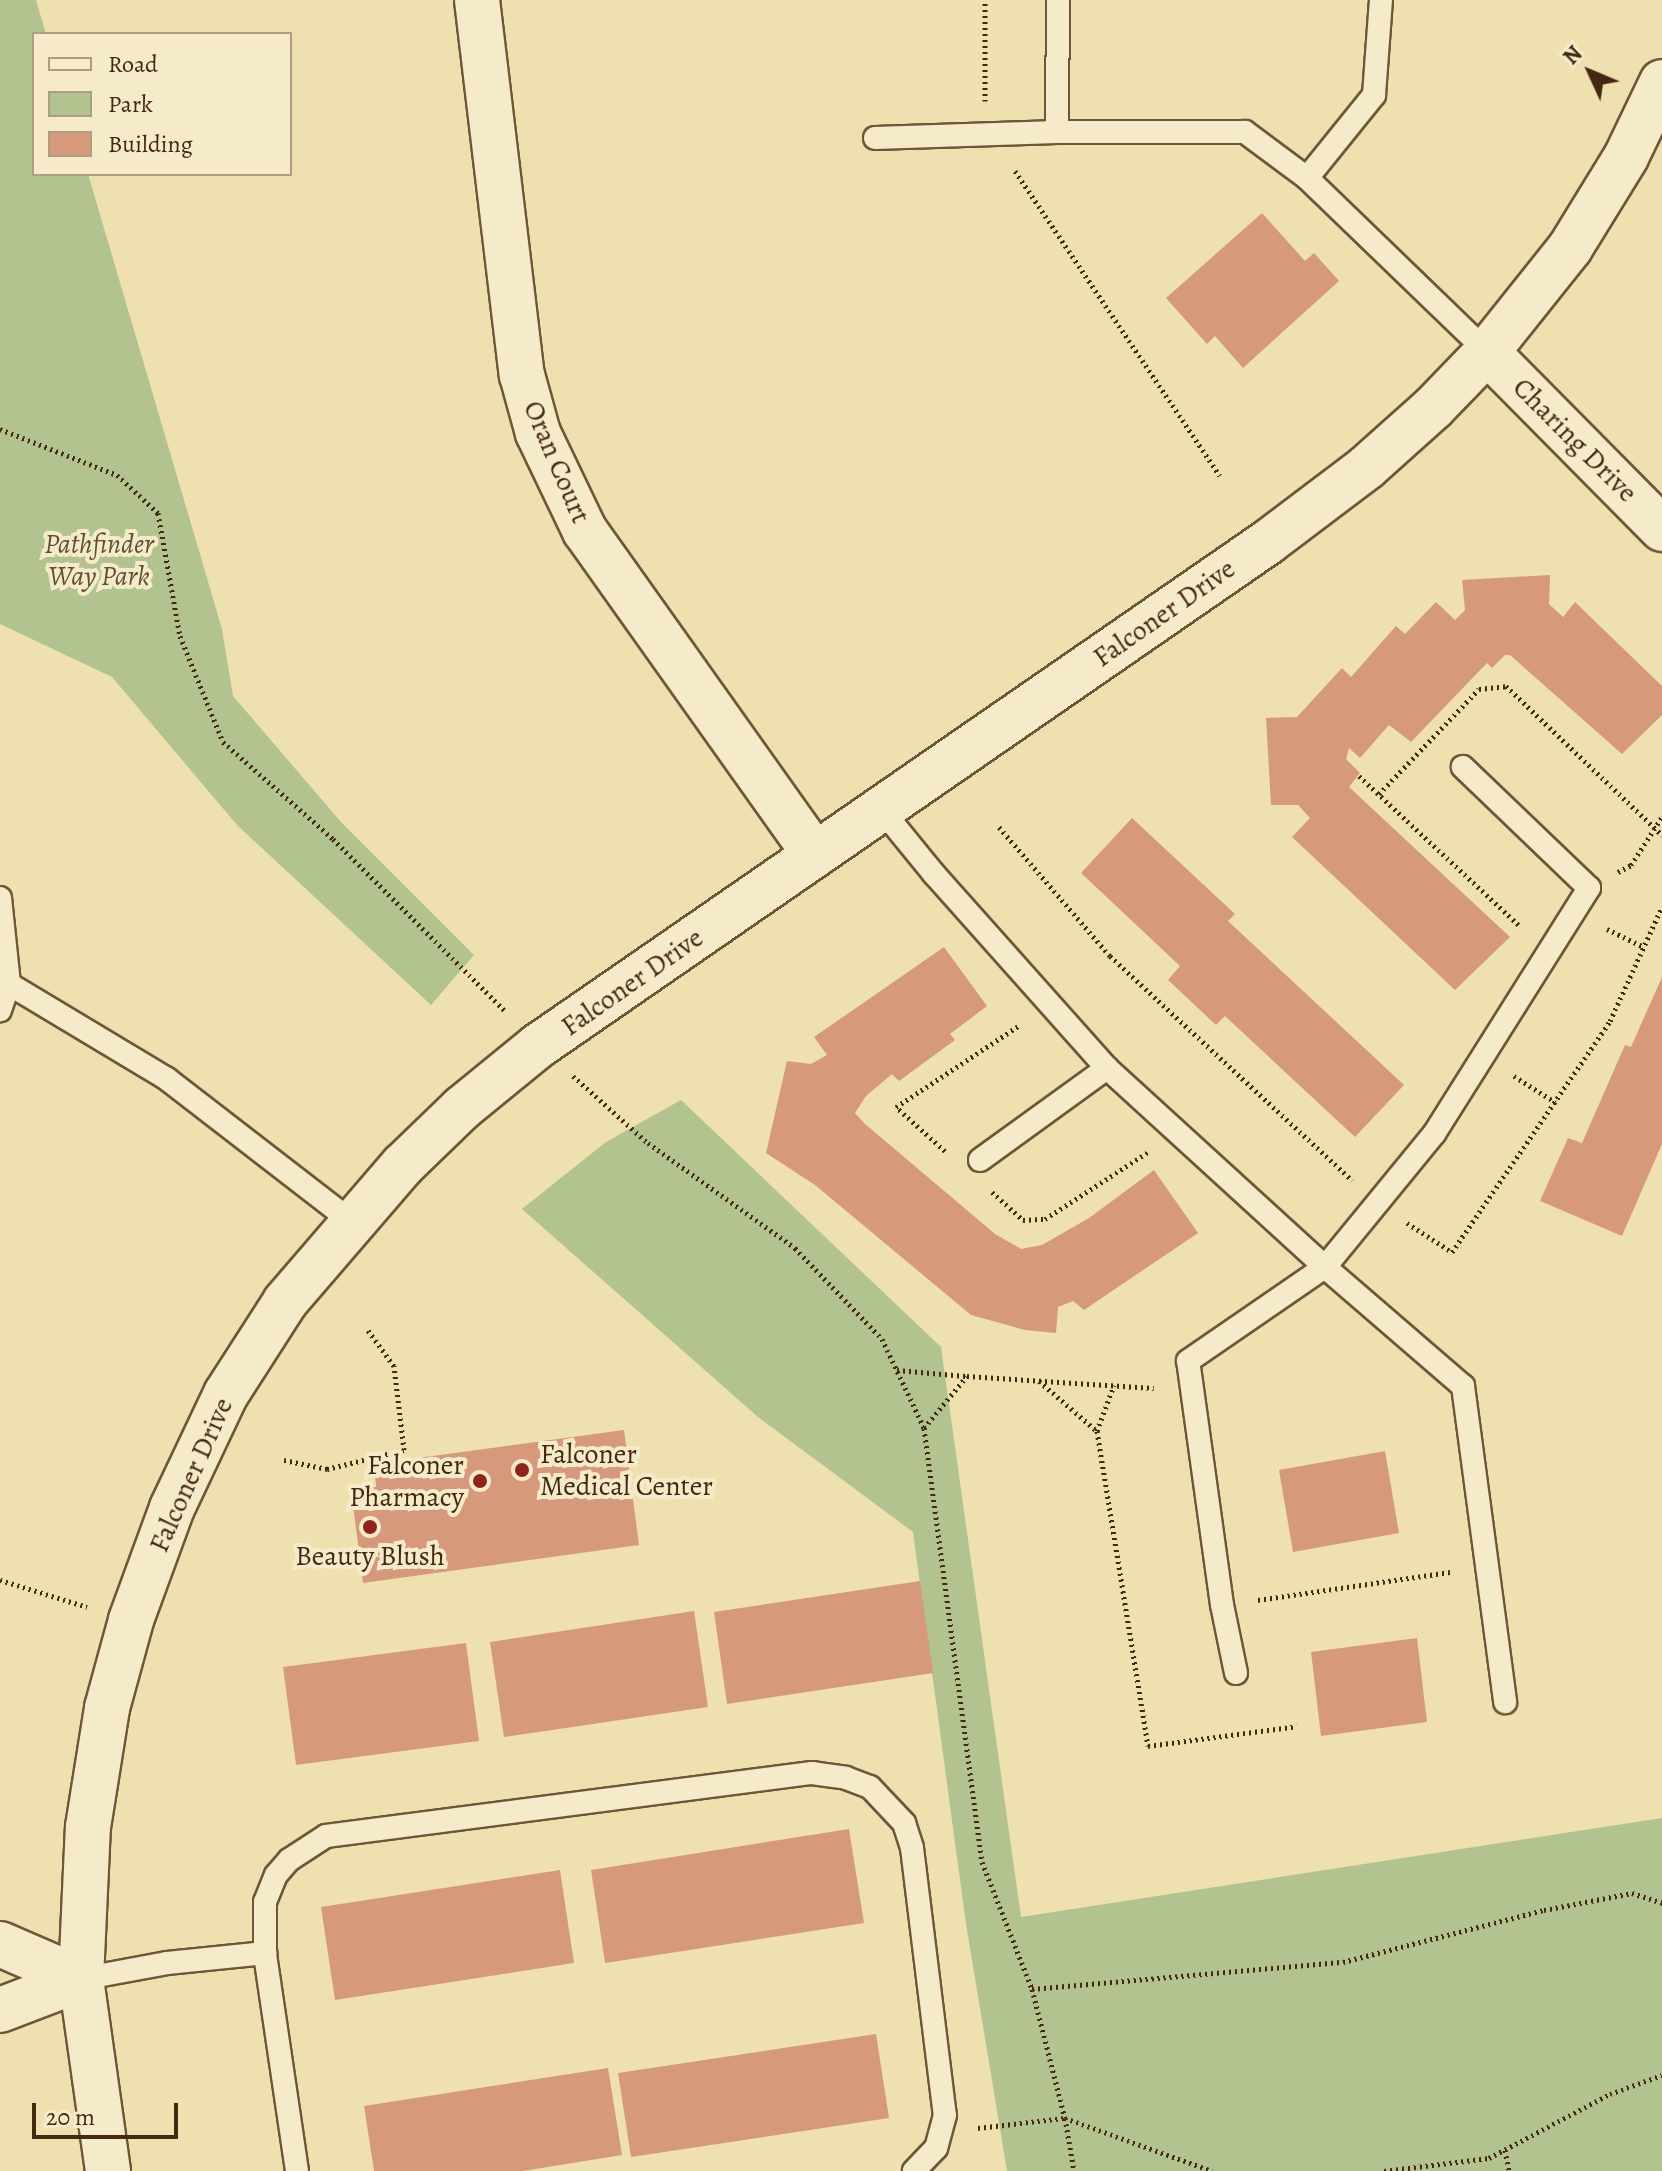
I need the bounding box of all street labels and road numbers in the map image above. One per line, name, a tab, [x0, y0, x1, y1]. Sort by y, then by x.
street label: Charing Drive	[1506, 371, 1644, 509]
street label: Oran Court	[516, 396, 598, 528]
street label: Falconer Drive	[1087, 552, 1241, 674]
street label: Falconer Drive	[555, 921, 709, 1043]
street label: Falconer Drive	[142, 1393, 240, 1557]

